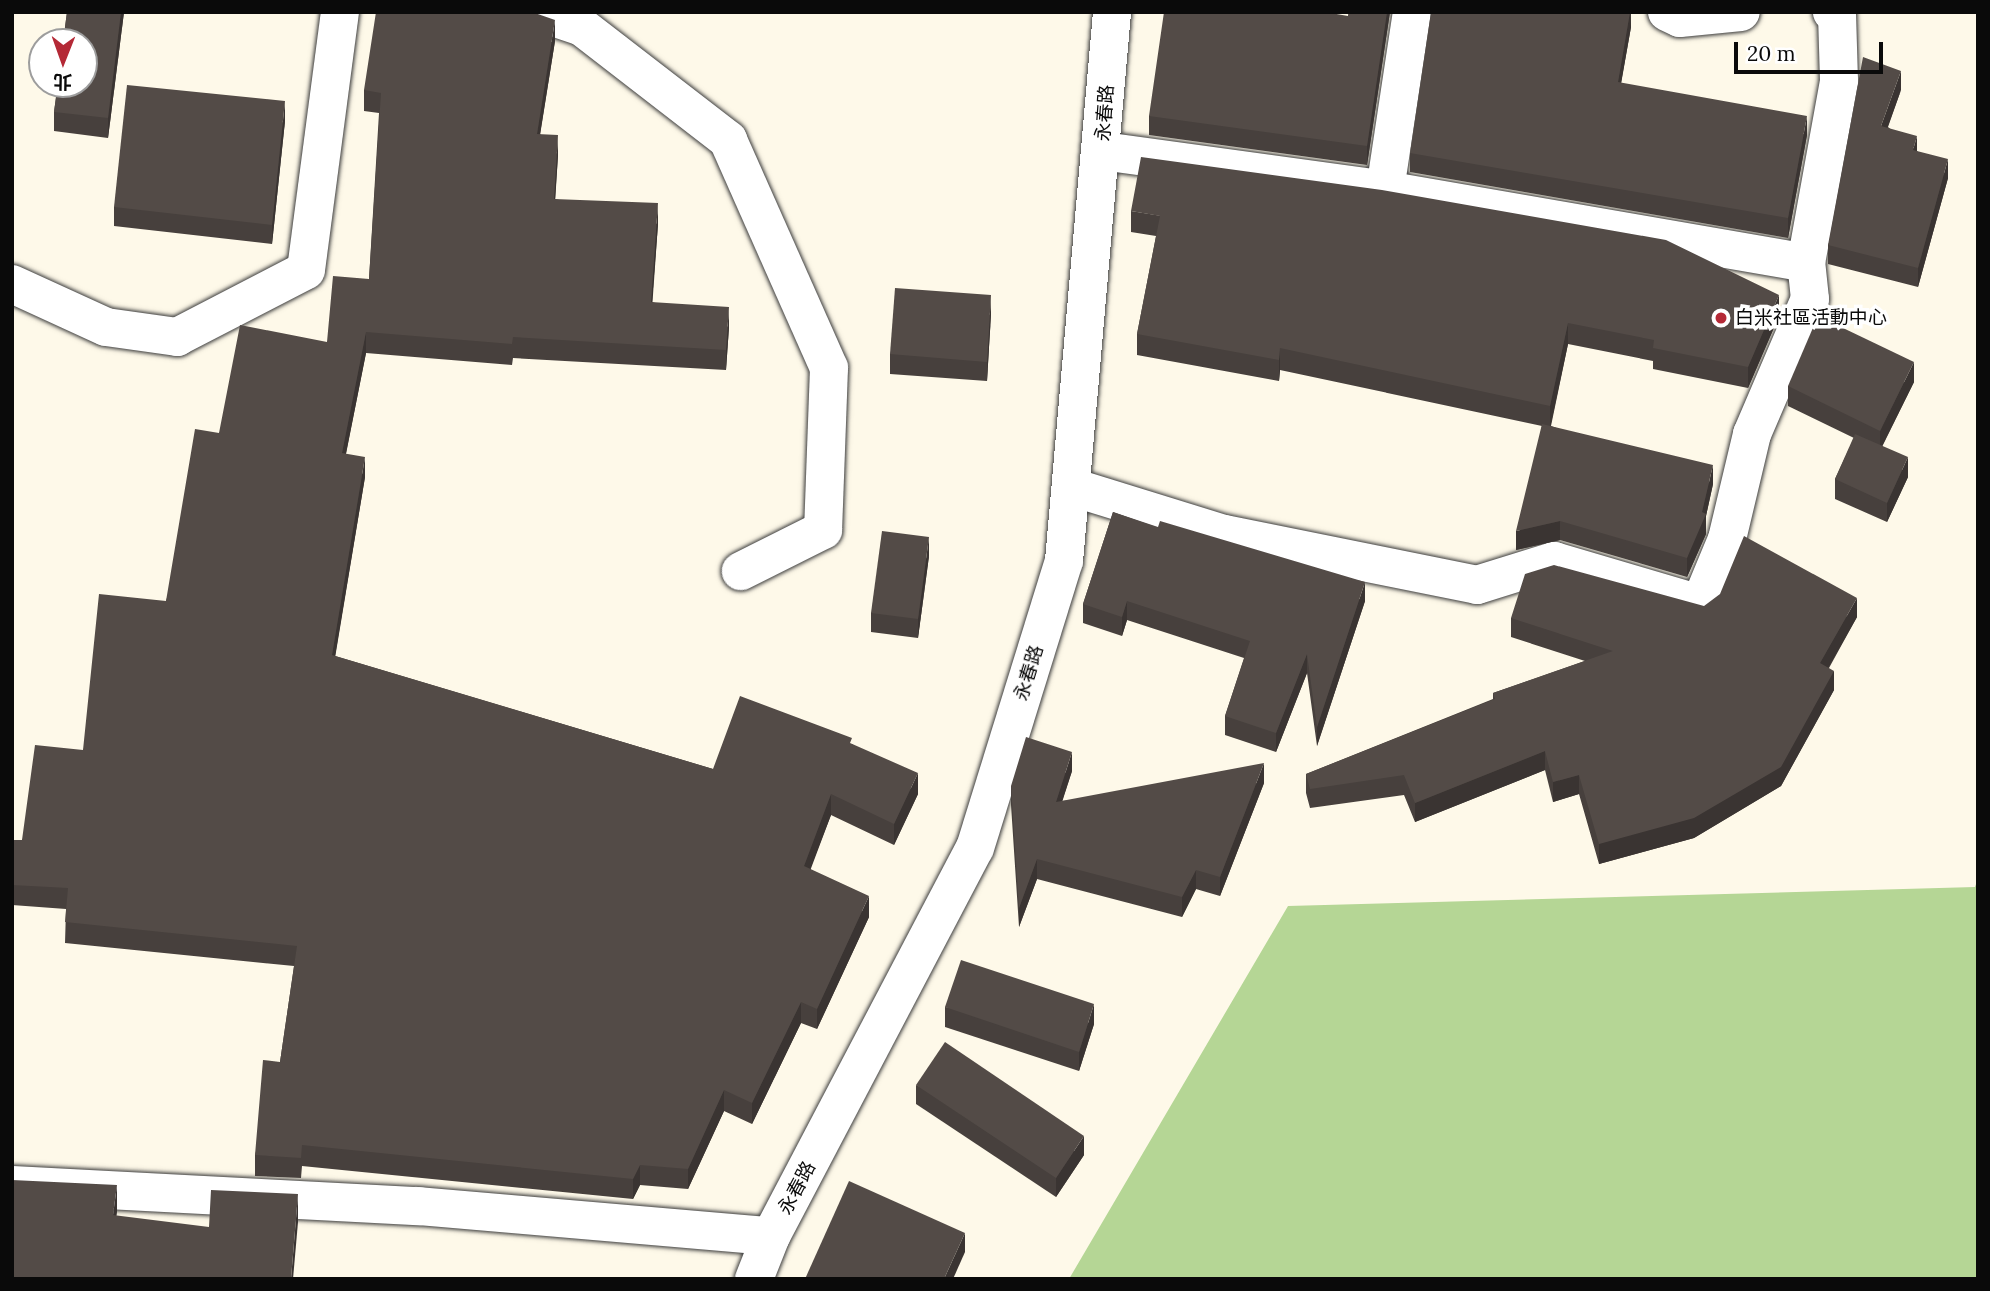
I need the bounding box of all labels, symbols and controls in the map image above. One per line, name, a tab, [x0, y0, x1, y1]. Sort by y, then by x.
north arrow	[28, 28, 98, 98]
scale bar	[1738, 28, 1887, 72]
text: 20 m	[1747, 40, 1796, 67]
text: 北	[53, 70, 72, 94]
street label: 永春路	[1092, 84, 1118, 142]
place label: 白米社區活動中心	[1735, 307, 1887, 329]
marker: 白米社區活動中心	[1713, 310, 1729, 326]
street label: 永春路	[1010, 642, 1048, 704]
street label: 永春路	[774, 1157, 820, 1219]

